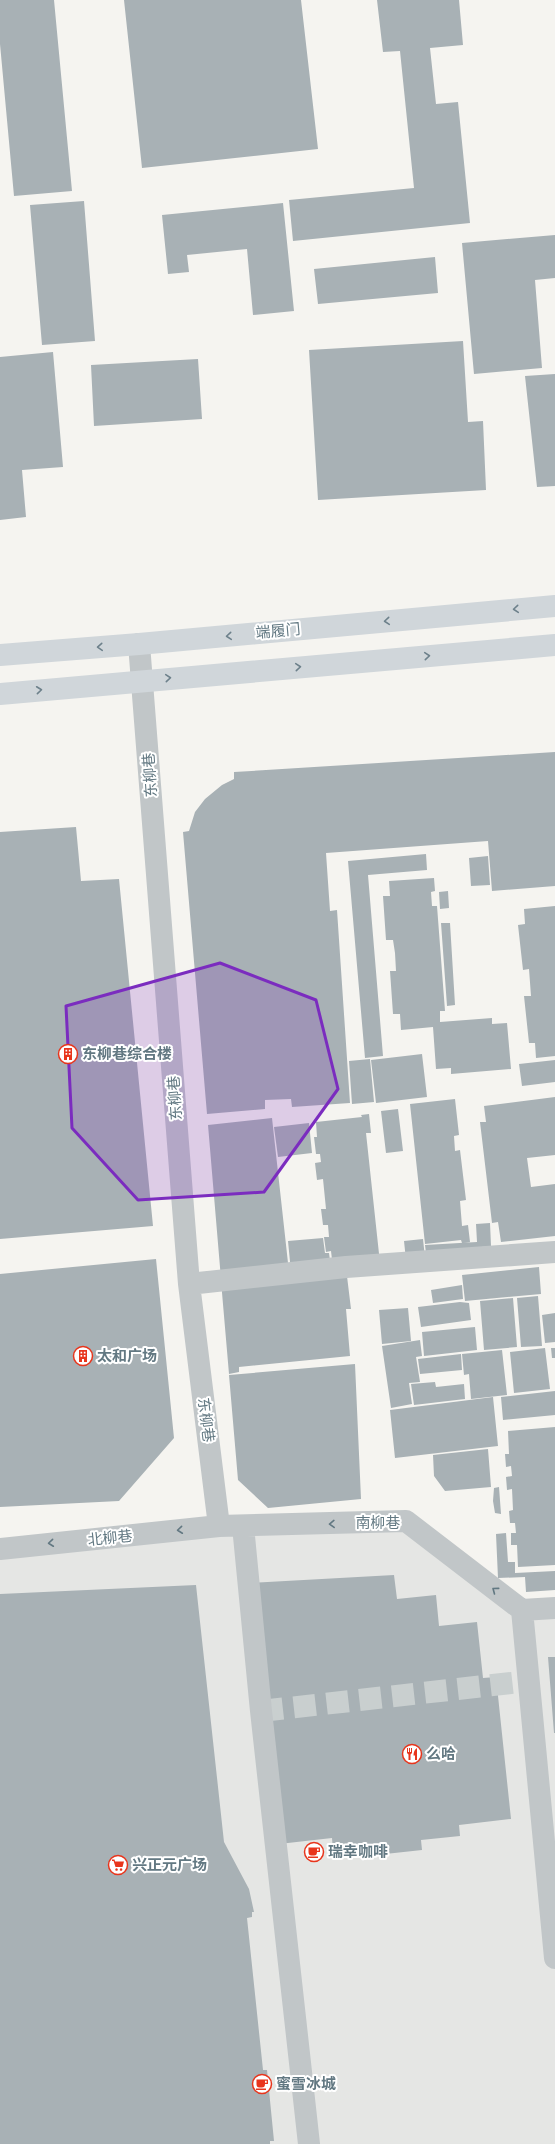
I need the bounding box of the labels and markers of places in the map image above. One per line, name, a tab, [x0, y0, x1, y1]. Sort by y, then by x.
building icon: 东柳巷综合楼	[57, 1043, 79, 1065]
place label: 东柳巷综合楼	[82, 1045, 172, 1063]
building icon: 太和广场	[72, 1345, 94, 1367]
place label: 太和广场	[97, 1347, 157, 1365]
restaurant icon: 么哈	[401, 1743, 423, 1765]
place label: 么哈	[426, 1745, 456, 1763]
cafe icon: 瑞幸咖啡	[303, 1841, 325, 1863]
place label: 瑞幸咖啡	[328, 1843, 388, 1861]
supermarket icon: 兴正元广场	[107, 1854, 129, 1876]
place label: 兴正元广场	[132, 1856, 207, 1874]
cafe icon: 蜜雪冰城	[251, 2073, 273, 2095]
place label: 蜜雪冰城	[276, 2075, 336, 2093]

